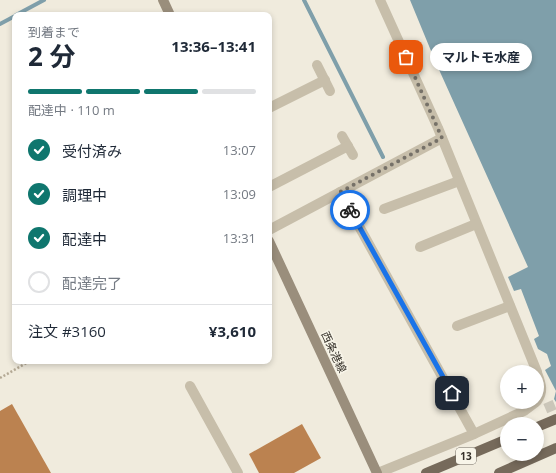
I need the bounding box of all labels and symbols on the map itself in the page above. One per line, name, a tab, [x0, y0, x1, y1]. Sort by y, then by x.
pin	[389, 40, 423, 74]
callout: マルトモ水産	[430, 43, 532, 71]
courier	[330, 190, 370, 230]
street label: 西条港線	[318, 329, 351, 375]
pin	[435, 376, 469, 410]
road number: 13	[456, 448, 476, 464]

